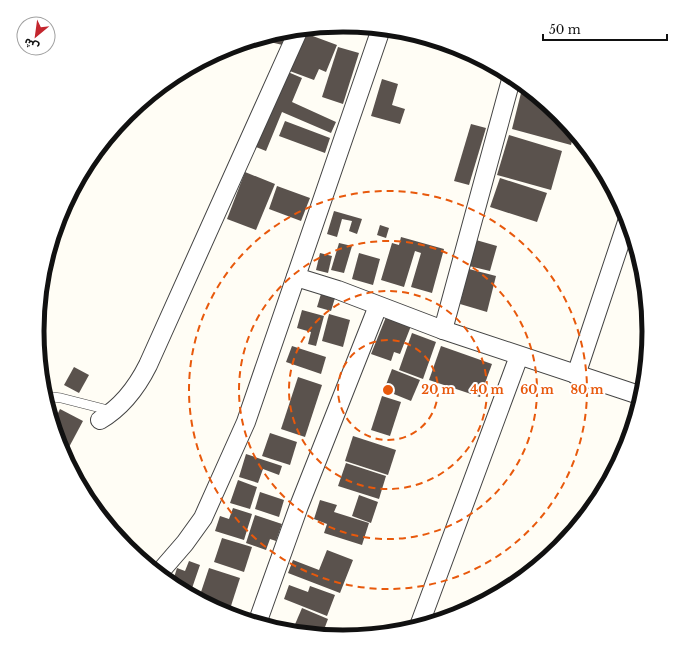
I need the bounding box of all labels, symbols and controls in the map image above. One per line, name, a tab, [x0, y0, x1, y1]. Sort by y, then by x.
north arrow	[16, 16, 56, 56]
scale bar	[543, 16, 667, 42]
text: 50 m	[549, 22, 581, 37]
text: ش	[21, 35, 41, 55]
text: 20 m	[421, 382, 455, 397]
text: 40 m	[470, 382, 504, 397]
text: 60 m	[520, 382, 555, 397]
text: 80 m	[570, 382, 604, 397]
centre of rings	[381, 383, 395, 397]

